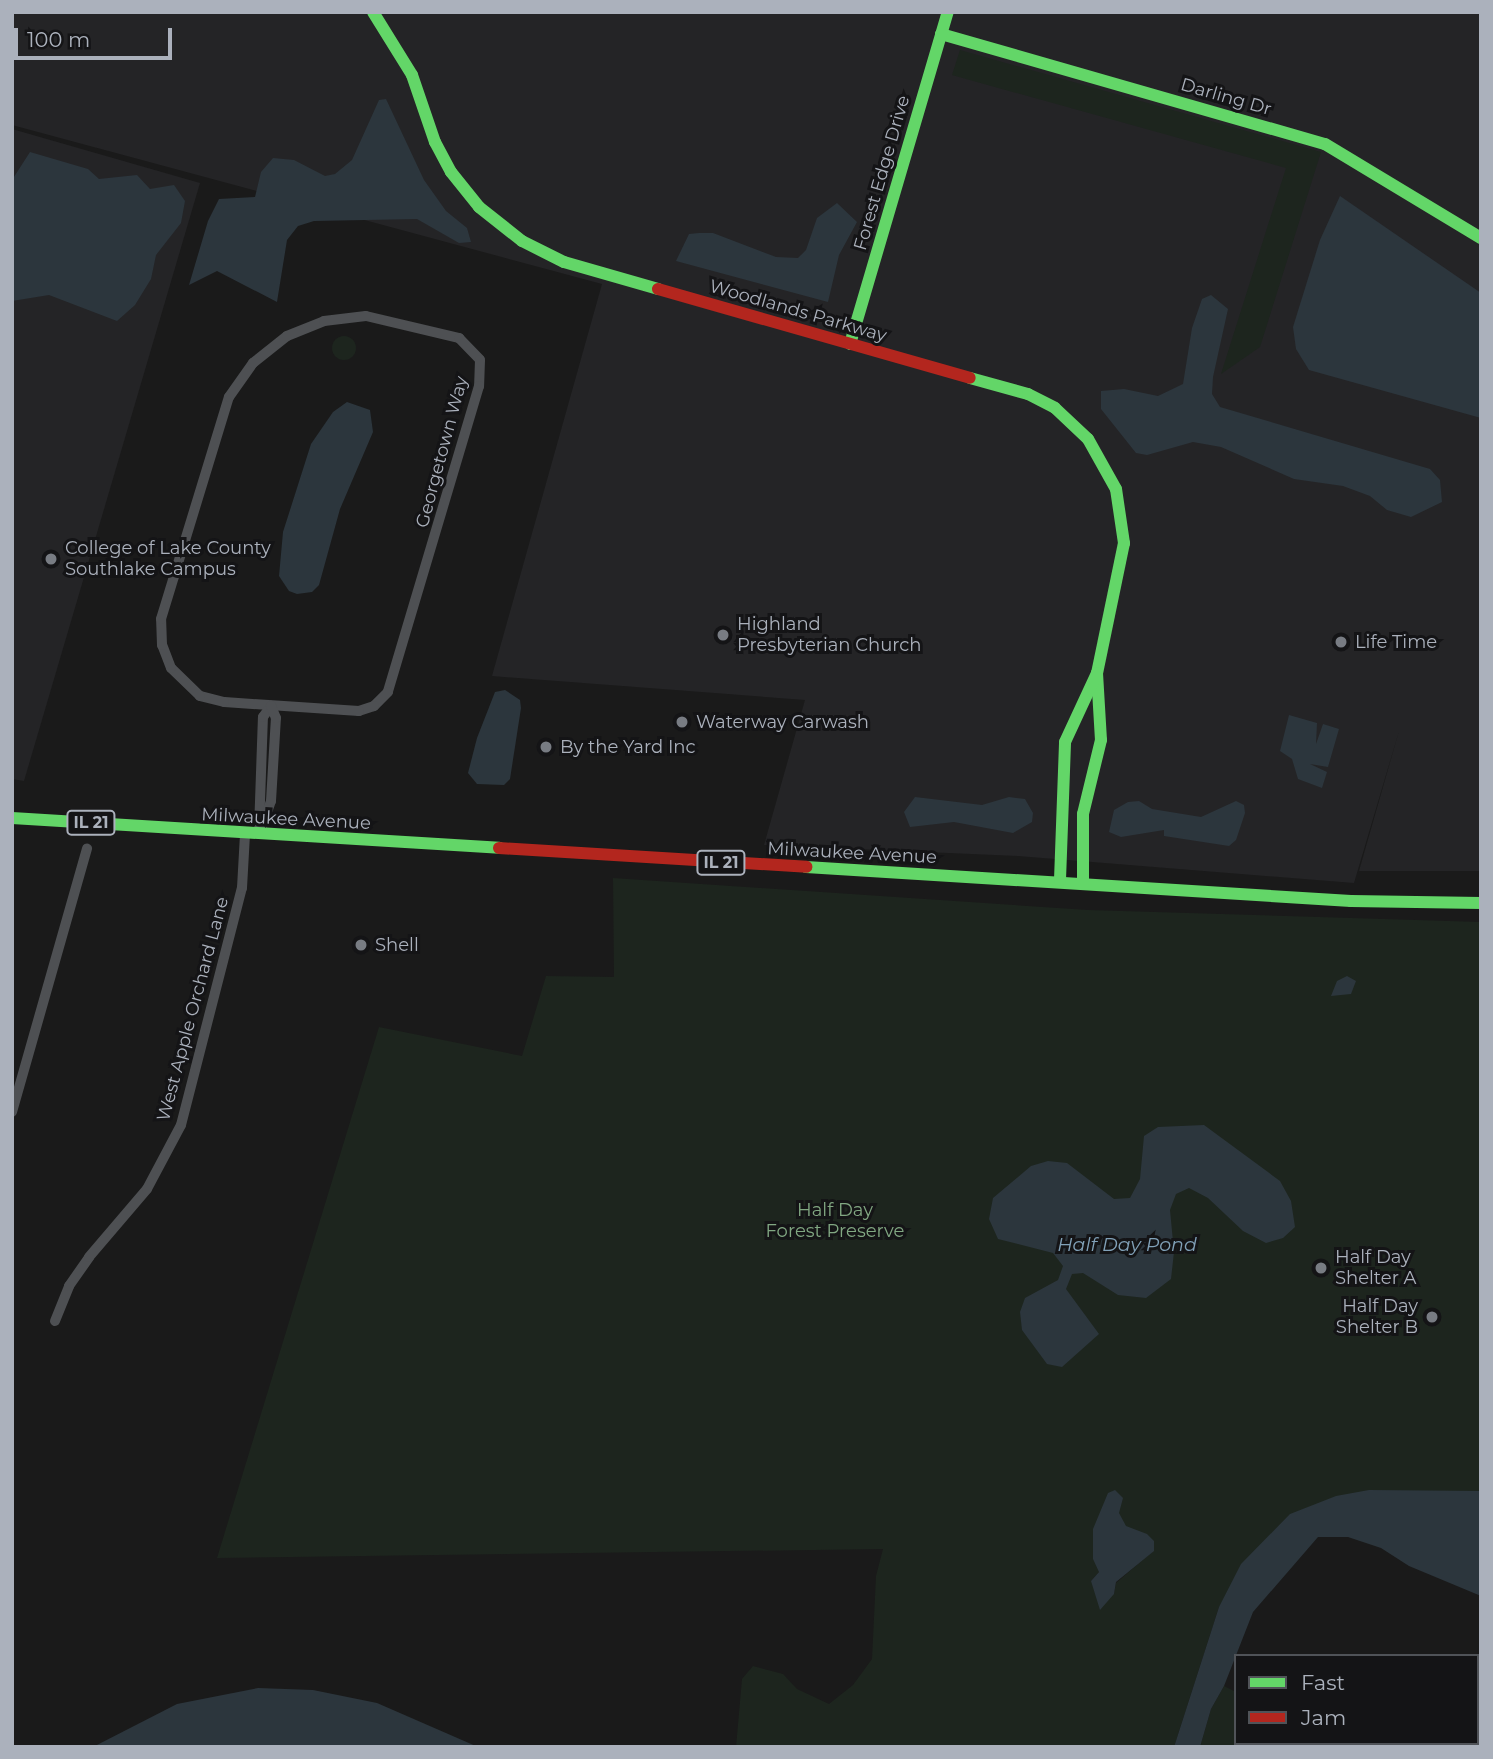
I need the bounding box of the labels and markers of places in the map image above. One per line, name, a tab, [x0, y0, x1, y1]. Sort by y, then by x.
place label: College of Lake County Southlake Campus	[65, 538, 271, 580]
marker: College of Lake County Southlake Campus	[43, 551, 59, 567]
place label: Highland Presbyterian Church	[737, 614, 921, 656]
marker: Highland Presbyterian Church	[715, 627, 731, 643]
place label: Life Time	[1355, 631, 1437, 653]
marker: Life Time	[1333, 634, 1349, 650]
place label: Waterway Carwash	[696, 711, 869, 733]
marker: Waterway Carwash	[674, 714, 690, 730]
place label: By the Yard Inc	[560, 736, 696, 758]
marker: By the Yard Inc	[538, 739, 554, 755]
place label: Shell	[375, 934, 419, 956]
marker: Shell	[353, 937, 369, 953]
place label: Half Day Shelter A	[1335, 1247, 1416, 1290]
marker: Half Day Shelter A	[1313, 1260, 1329, 1276]
place label: Half Day Shelter B	[1336, 1296, 1418, 1338]
marker: Half Day Shelter B	[1424, 1309, 1440, 1325]

